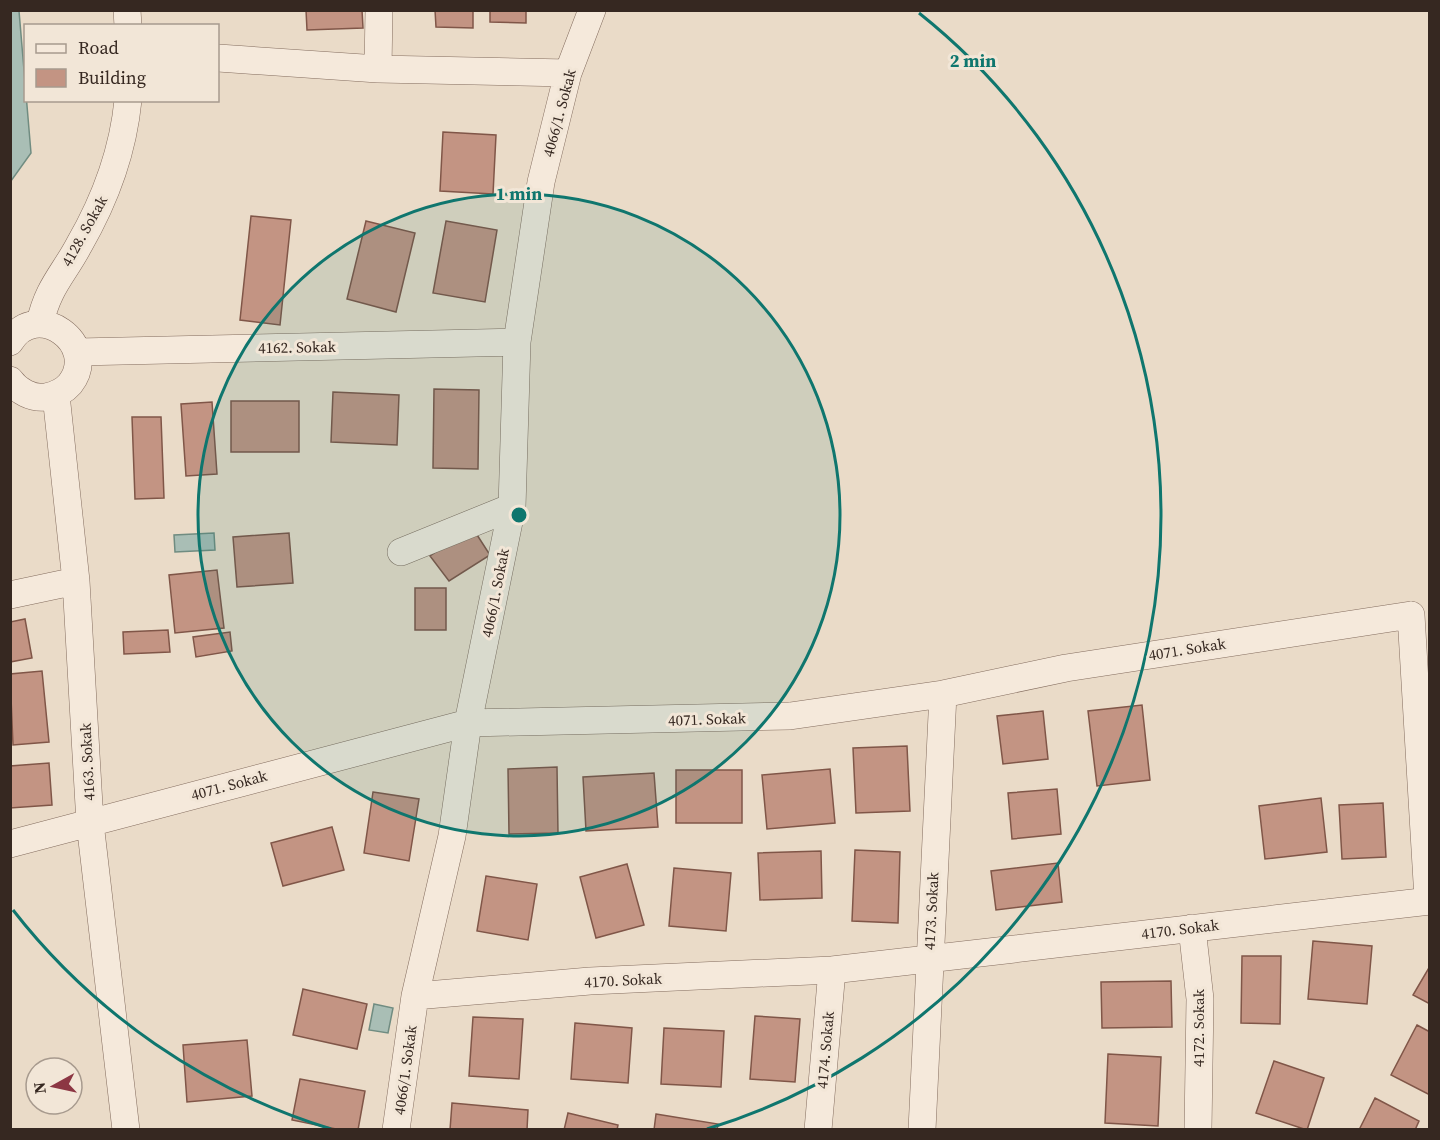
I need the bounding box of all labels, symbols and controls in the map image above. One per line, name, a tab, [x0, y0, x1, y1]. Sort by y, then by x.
legend	[24, 24, 219, 102]
text: Road	[78, 35, 119, 60]
text: 2 min	[950, 48, 996, 73]
text: Building	[78, 65, 146, 90]
street label: 4066/1. Sokak	[537, 66, 581, 159]
text: 1 min	[496, 181, 542, 206]
street label: 4128. Sokak	[56, 191, 112, 270]
street label: 4162. Sokak	[258, 336, 337, 358]
centre of rings	[509, 505, 529, 525]
street label: 4066/1. Sokak	[476, 546, 514, 639]
street label: 4071. Sokak	[1147, 632, 1228, 665]
street label: 4071. Sokak	[668, 707, 747, 731]
street label: 4163. Sokak	[74, 722, 100, 801]
street label: 4071. Sokak	[189, 765, 270, 805]
street label: 4173. Sokak	[918, 871, 944, 950]
street label: 4170. Sokak	[1140, 914, 1221, 944]
street label: 4170. Sokak	[584, 967, 663, 993]
street label: 4172. Sokak	[1188, 988, 1209, 1067]
street label: 4174. Sokak	[811, 1010, 839, 1090]
street label: 4066/1. Sokak	[388, 1023, 422, 1116]
north arrow	[24, 1056, 84, 1116]
text: N	[27, 1080, 51, 1095]

